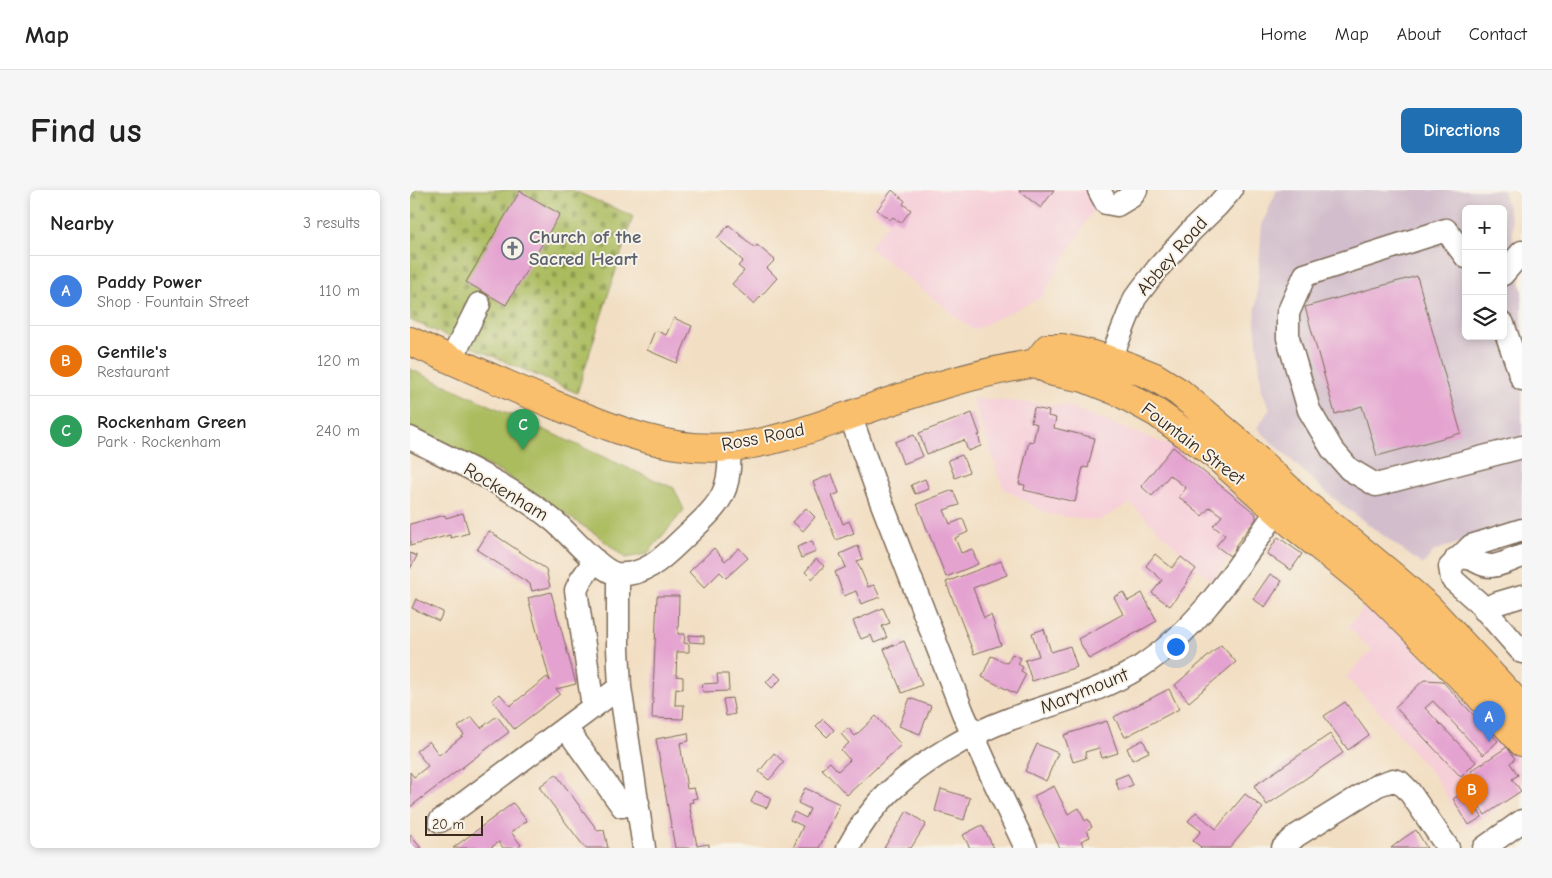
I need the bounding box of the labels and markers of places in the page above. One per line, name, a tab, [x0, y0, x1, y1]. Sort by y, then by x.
place label: Church of the Sacred Heart	[529, 226, 641, 270]
church icon: Church of the Sacred Heart	[501, 236, 525, 260]
pin: C	[507, 409, 539, 450]
pin: A	[1473, 701, 1505, 742]
pin: B	[1456, 774, 1488, 815]

